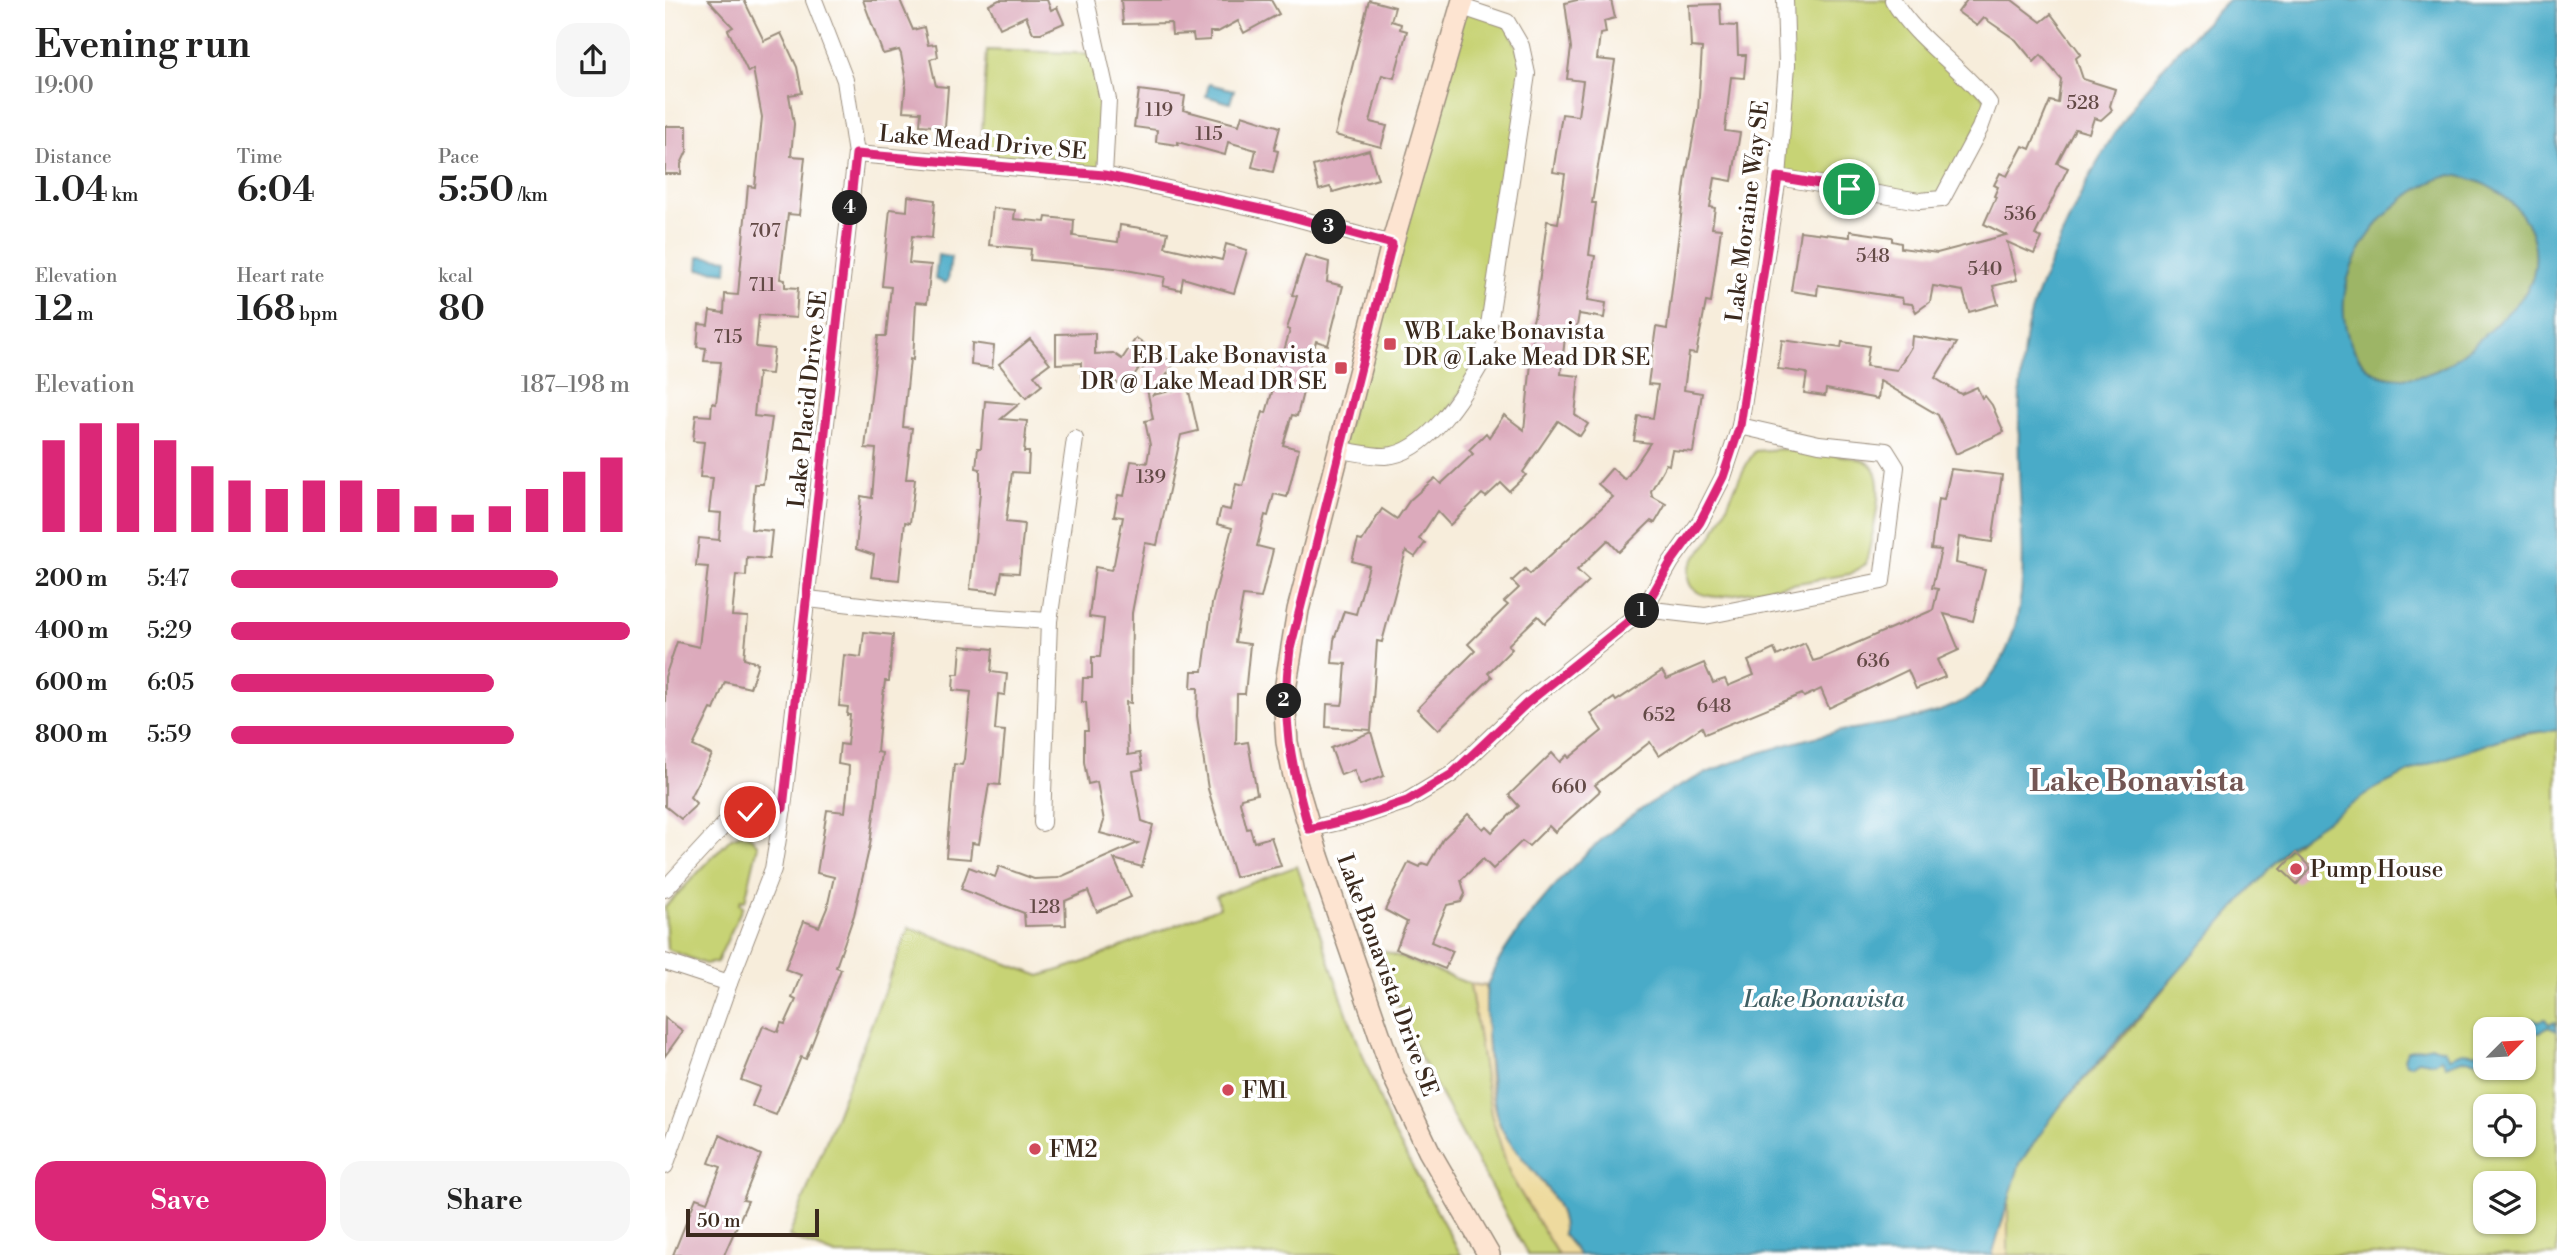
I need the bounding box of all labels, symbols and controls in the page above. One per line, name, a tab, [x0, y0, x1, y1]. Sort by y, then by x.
text: Evening run	[35, 22, 250, 69]
button: share	[556, 23, 630, 97]
text: 19:00	[35, 72, 94, 100]
house number: 528	[2067, 91, 2099, 115]
house number: 119	[1145, 98, 1173, 122]
street label: Lake Moraine Way SE	[1720, 99, 1775, 324]
street label: Lake Mead Drive SE	[878, 120, 1088, 166]
house number: 115	[1195, 122, 1223, 146]
text: Distance	[35, 145, 112, 169]
text: Time	[237, 145, 282, 169]
text: Pace	[438, 145, 479, 169]
pin	[1819, 159, 1879, 219]
text: 1.04	[35, 169, 108, 212]
text: 6:04	[237, 169, 315, 212]
text: 5:50	[438, 169, 514, 212]
icon: arrive	[1830, 170, 1868, 208]
text: km	[108, 183, 138, 207]
text: /km	[514, 183, 548, 207]
pin: 4	[833, 190, 867, 226]
text: 4	[843, 195, 856, 219]
house number: 536	[2004, 202, 2036, 226]
pin: 3	[1311, 210, 1347, 244]
text: 3	[1323, 214, 1334, 238]
house number: 707	[749, 219, 781, 243]
house number: 548	[1856, 244, 1890, 268]
house number: 540	[1968, 257, 2002, 281]
text: Elevation	[35, 264, 117, 288]
text: Heart rate	[237, 264, 324, 288]
text: kcal	[438, 264, 473, 288]
house number: 711	[748, 273, 776, 297]
text: 12	[35, 288, 73, 331]
text: 168	[237, 288, 295, 331]
text: 80	[438, 288, 485, 331]
street label: Lake Placid Drive SE	[783, 289, 833, 509]
text: m	[73, 302, 94, 326]
text: bpm	[295, 302, 338, 326]
place label: WB Lake Bonavista DR @ Lake Mead DR SE	[1403, 318, 1650, 372]
house number: 715	[714, 325, 742, 349]
marker: WB Lake Bonavista DR @ Lake Mead DR SE	[1382, 336, 1398, 352]
place label: EB Lake Bonavista DR @ Lake Mead DR SE	[1081, 342, 1327, 396]
marker: EB Lake Bonavista DR @ Lake Mead DR SE	[1333, 360, 1349, 376]
text: Elevation	[35, 371, 135, 399]
text: 187–198 m	[521, 371, 630, 399]
house number: 139	[1136, 465, 1166, 489]
text: 200 m	[35, 565, 107, 593]
text: 5:47	[147, 565, 189, 593]
pin: 1	[1625, 594, 1660, 628]
text: 1	[1637, 598, 1646, 622]
text: 400 m	[35, 617, 108, 645]
text: 5:29	[147, 617, 192, 645]
house number: 636	[1856, 649, 1890, 673]
text: 600 m	[35, 669, 108, 697]
text: 6:05	[147, 669, 194, 697]
pin: 2	[1267, 684, 1301, 718]
text: 2	[1278, 688, 1289, 712]
house number: 648	[1697, 694, 1731, 718]
house number: 652	[1643, 703, 1675, 727]
text: 800 m	[35, 721, 108, 749]
text: 5:59	[147, 721, 191, 749]
district label: Lake Bonavista	[2029, 763, 2246, 801]
house number: 660	[1551, 775, 1587, 799]
pin	[720, 782, 780, 842]
icon: check	[731, 793, 769, 831]
street label: Lake Bonavista Drive SE	[1330, 850, 1444, 1100]
place label: Pump House	[2310, 856, 2443, 884]
marker: Pump House	[2288, 861, 2304, 877]
house number: 128	[1029, 895, 1061, 919]
water label: Lake Bonavista	[1742, 985, 1905, 1015]
north arrow	[2473, 1017, 2536, 1080]
map controls	[2473, 1017, 2536, 1234]
place label: FM1	[1242, 1077, 1287, 1105]
marker: FM1	[1220, 1082, 1236, 1098]
button: locate	[2473, 1094, 2536, 1157]
place label: FM2	[1049, 1136, 1098, 1164]
marker: FM2	[1027, 1141, 1043, 1157]
button: Save	[35, 1161, 326, 1241]
button: Share	[340, 1161, 630, 1241]
button: layers	[2473, 1171, 2536, 1234]
scale bar	[686, 1206, 819, 1238]
text: 50 m	[697, 1209, 741, 1233]

